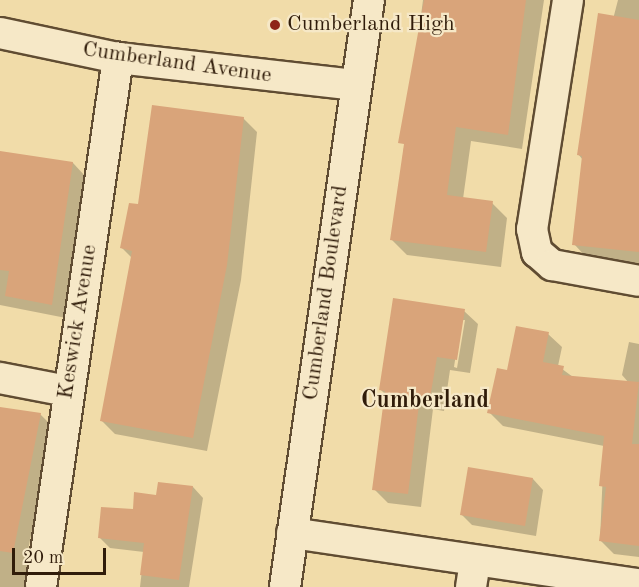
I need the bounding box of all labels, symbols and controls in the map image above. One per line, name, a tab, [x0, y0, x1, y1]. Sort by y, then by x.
place label: Cumberland High	[287, 12, 455, 38]
marker: Cumberland High	[268, 18, 282, 32]
street label: Cumberland Avenue	[81, 37, 273, 89]
street label: Cumberland Boulevard	[298, 184, 354, 402]
street label: Keswick Avenue	[53, 243, 103, 401]
district label: Cumberland	[361, 388, 489, 416]
scale bar	[15, 536, 110, 574]
text: 20 m	[23, 549, 63, 567]

